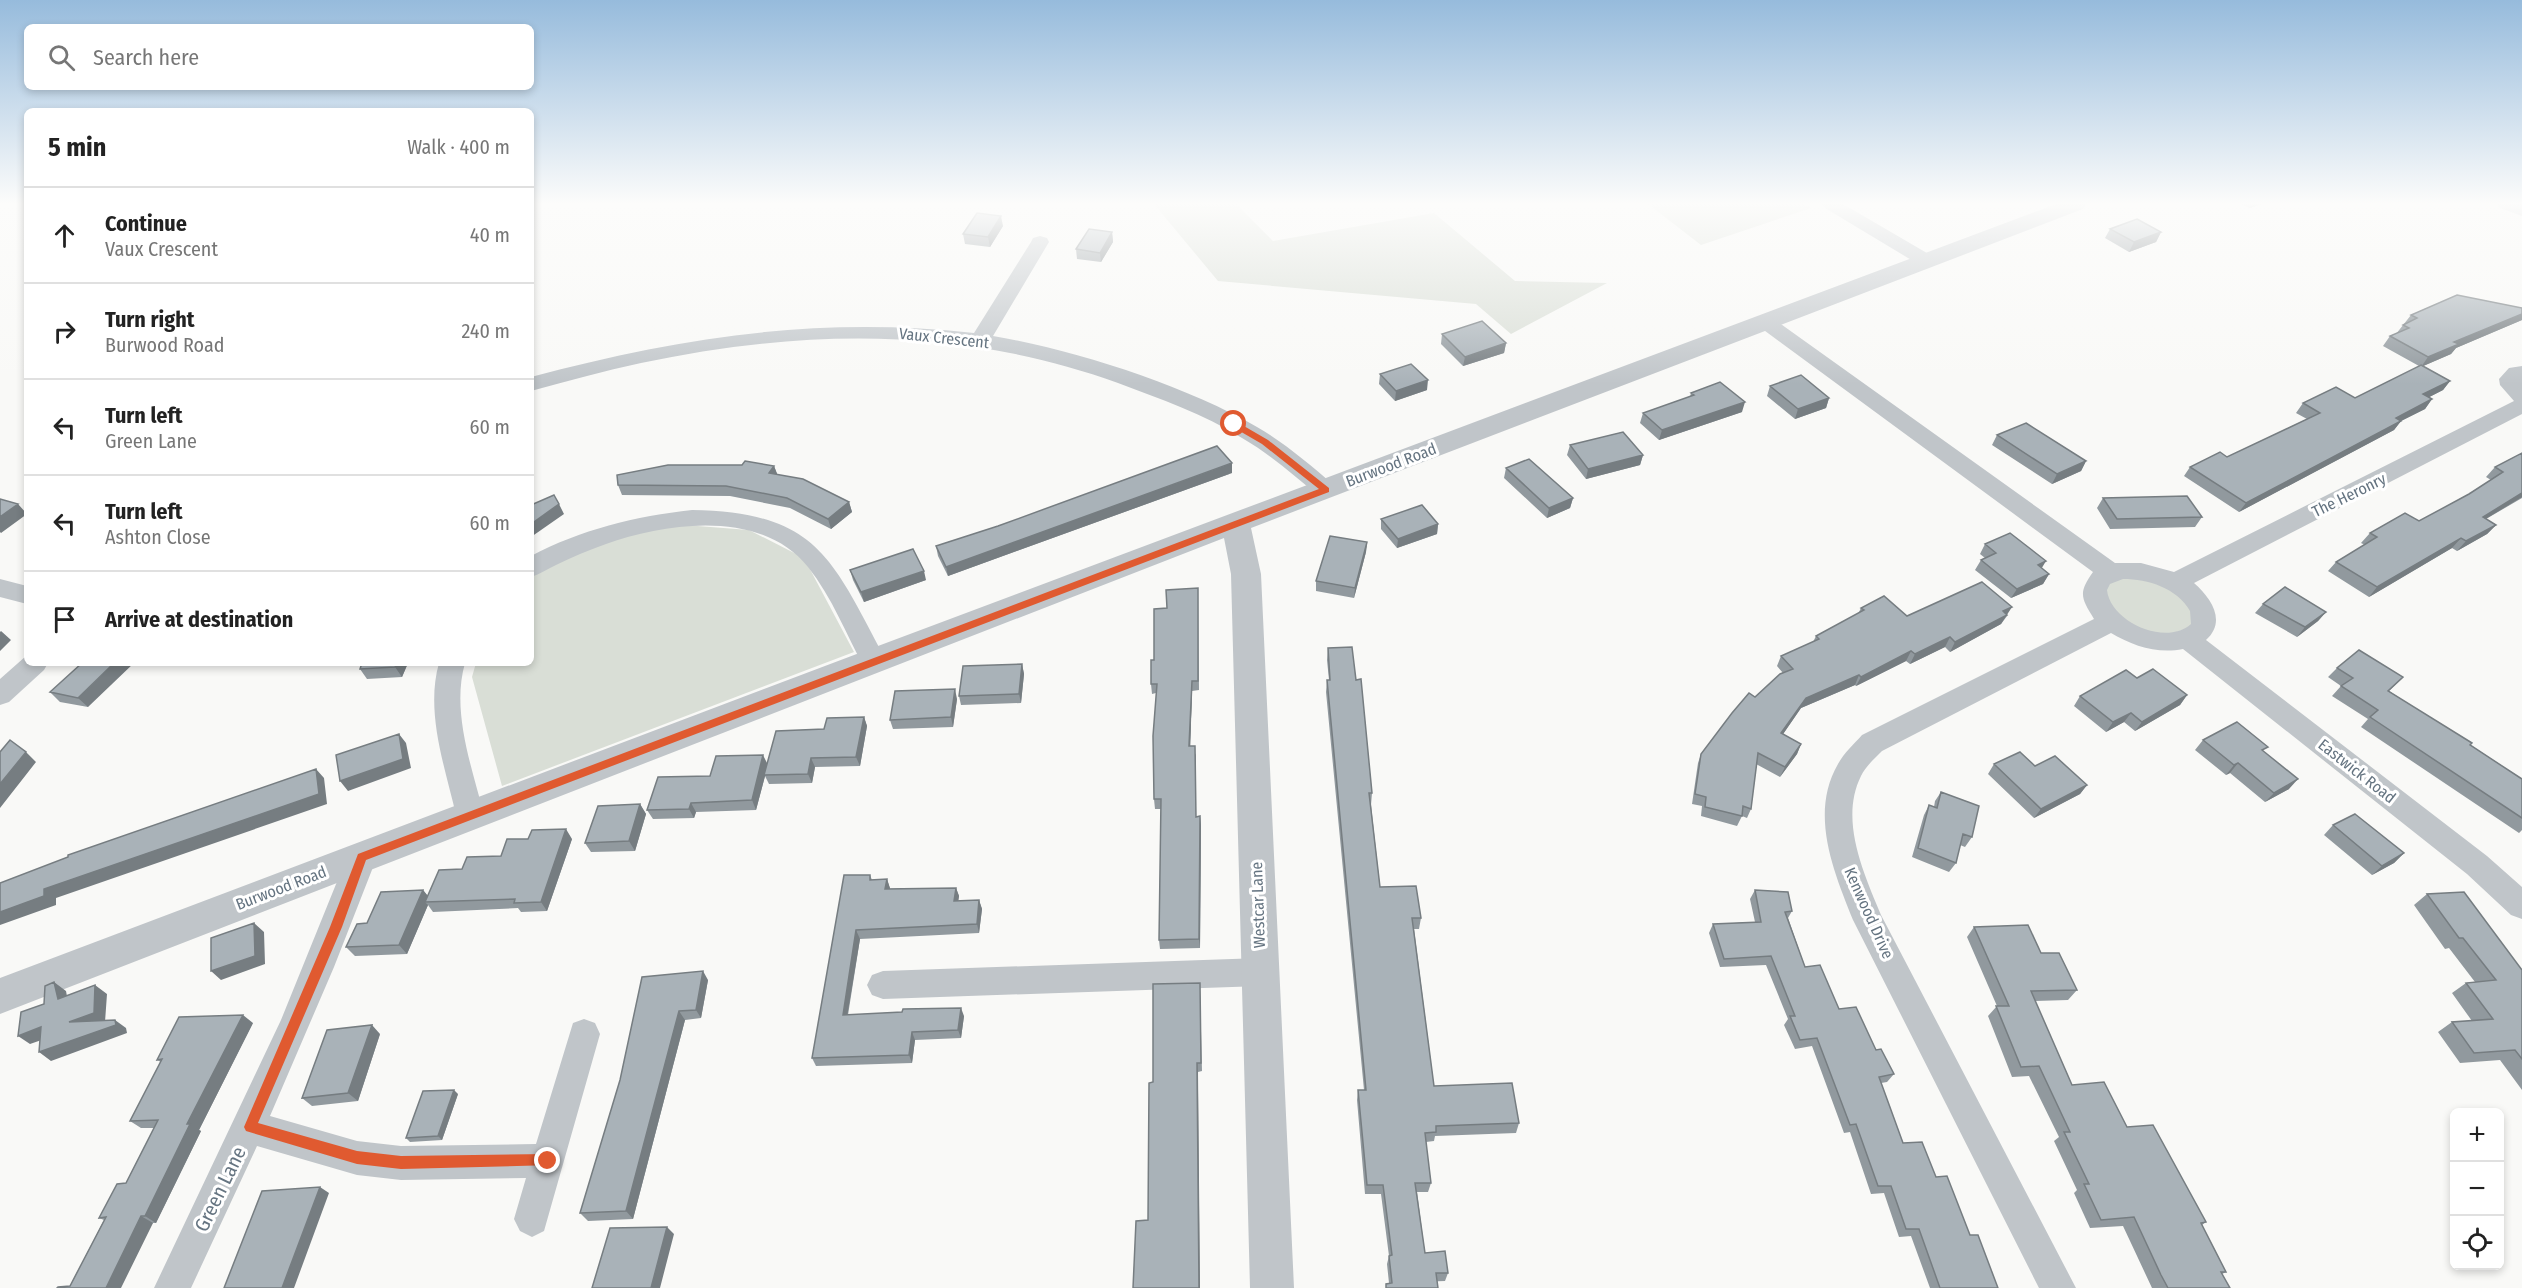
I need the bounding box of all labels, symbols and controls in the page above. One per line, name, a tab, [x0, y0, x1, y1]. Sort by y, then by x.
search box	[24, 24, 534, 90]
icon: search	[45, 41, 78, 74]
text: Search here	[93, 44, 199, 71]
text: 5 min	[48, 132, 106, 163]
text: Walk · 400 m	[407, 135, 510, 159]
text: Continue	[105, 210, 187, 237]
icon: ahead	[48, 219, 81, 252]
text: 40 m	[470, 223, 510, 247]
text: Vaux Crescent	[105, 237, 218, 261]
text: Turn right	[105, 306, 194, 333]
icon: right	[48, 315, 81, 348]
text: 240 m	[461, 319, 510, 343]
street label: Vaux Crescent	[898, 324, 991, 352]
text: Burwood Road	[105, 333, 224, 357]
text: Turn left	[105, 402, 183, 429]
route start	[1220, 410, 1246, 436]
icon: left	[48, 411, 81, 444]
text: 60 m	[470, 415, 510, 439]
text: Green Lane	[105, 429, 197, 453]
street label: Burwood Road	[1343, 439, 1439, 491]
street label: The Heronry	[2309, 469, 2390, 521]
text: Turn left	[105, 498, 183, 525]
icon: left	[48, 507, 81, 540]
text: 60 m	[470, 511, 510, 535]
text: Ashton Close	[105, 525, 211, 549]
icon: arrive	[48, 603, 81, 636]
text: Arrive at destination	[105, 606, 293, 633]
street label: Eastwick Road	[2315, 735, 2399, 807]
street label: Westcar Lane	[1247, 861, 1269, 949]
street label: Burwood Road	[233, 862, 329, 914]
street label: Kenwood Drive	[1840, 864, 1898, 962]
map controls	[2450, 1108, 2504, 1270]
button: +	[2450, 1108, 2504, 1162]
street label: Green Lane	[189, 1142, 251, 1236]
route end	[534, 1147, 560, 1173]
button: −	[2450, 1162, 2504, 1216]
button: locate	[2450, 1216, 2504, 1270]

